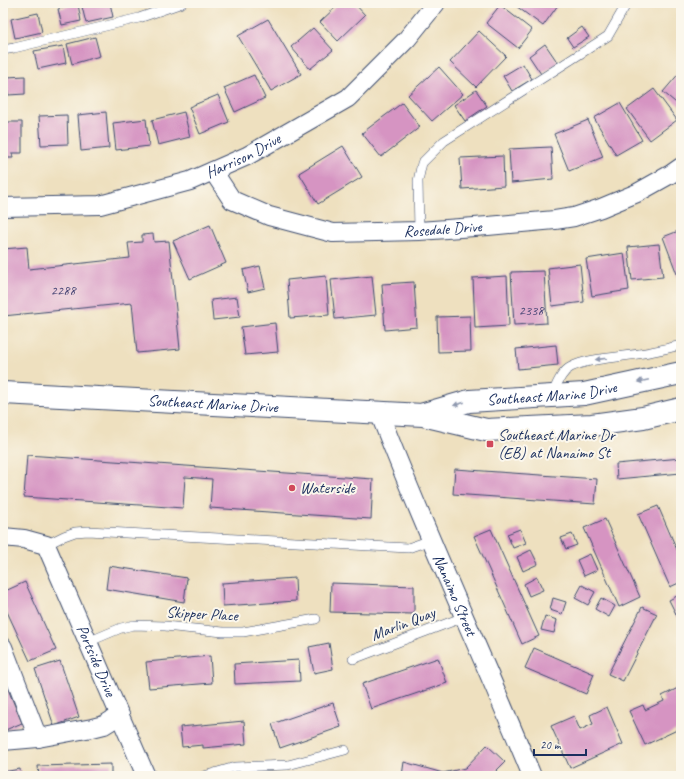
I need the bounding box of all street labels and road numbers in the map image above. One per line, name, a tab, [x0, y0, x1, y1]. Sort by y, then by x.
street label: Harrison Drive	[203, 128, 286, 183]
street label: Rosedale Drive	[403, 216, 484, 241]
street label: Southeast Marine Drive	[486, 377, 620, 410]
street label: Southeast Marine Drive	[147, 391, 280, 417]
street label: Nanaimo Street	[428, 551, 482, 640]
street label: Skipper Place	[166, 602, 240, 626]
street label: Marlin Quay	[368, 602, 439, 645]
street label: Portside Drive	[72, 622, 121, 701]

